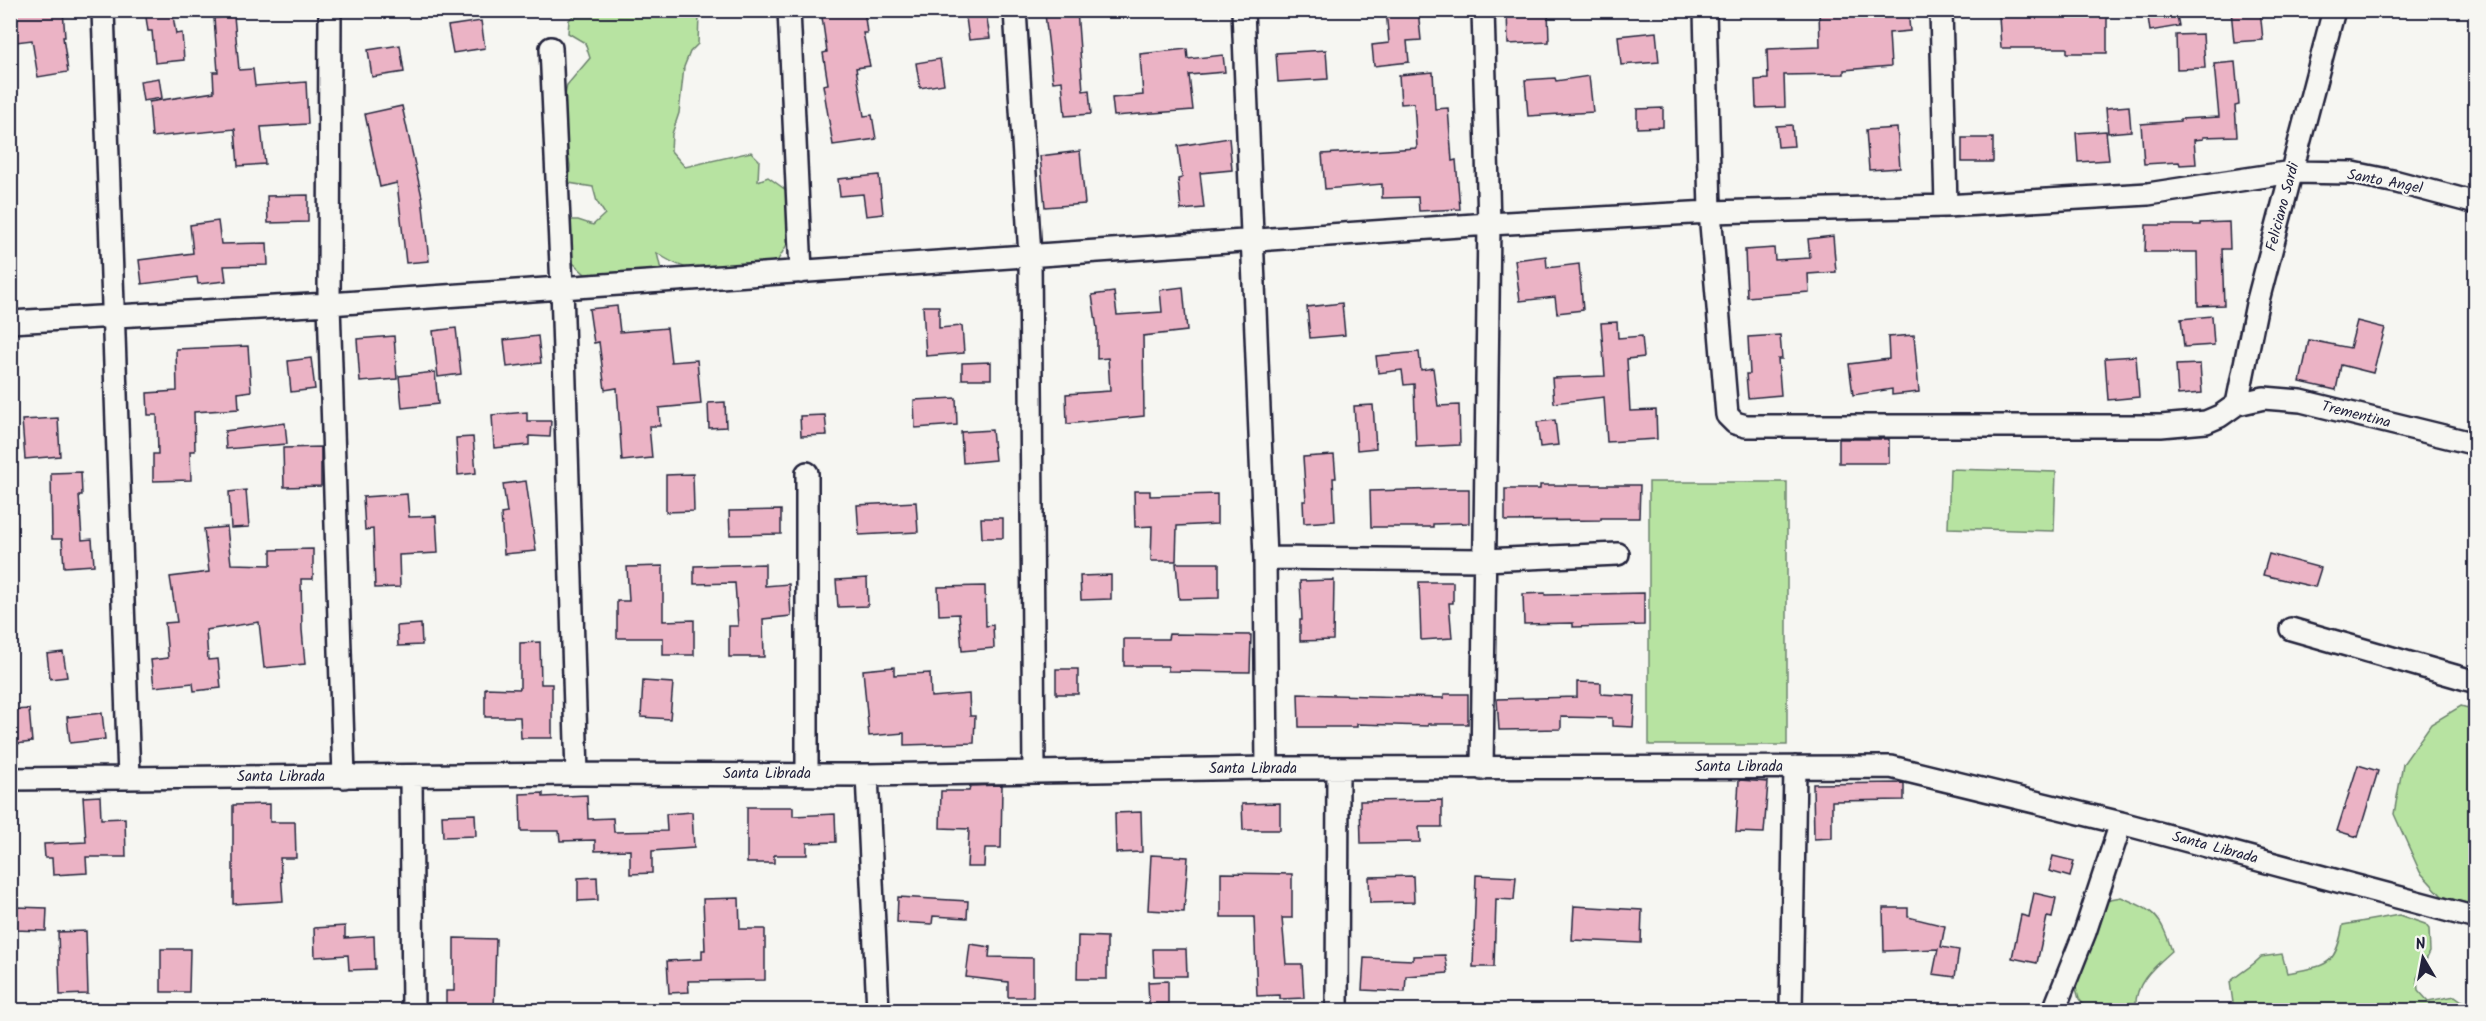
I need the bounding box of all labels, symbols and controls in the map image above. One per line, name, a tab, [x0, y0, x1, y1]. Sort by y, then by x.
street label: Feliciano Sardi	[2260, 159, 2307, 254]
street label: Santo Angel	[2345, 163, 2425, 201]
street label: Trementina	[2319, 395, 2393, 435]
street label: Santa Librada	[1695, 755, 1783, 779]
street label: Santa Librada	[1209, 757, 1297, 781]
street label: Santa Librada	[723, 762, 811, 786]
street label: Santa Librada	[237, 765, 325, 789]
street label: Santa Librada	[2169, 825, 2261, 871]
north arrow	[2393, 928, 2453, 988]
text: N	[2414, 932, 2428, 958]

